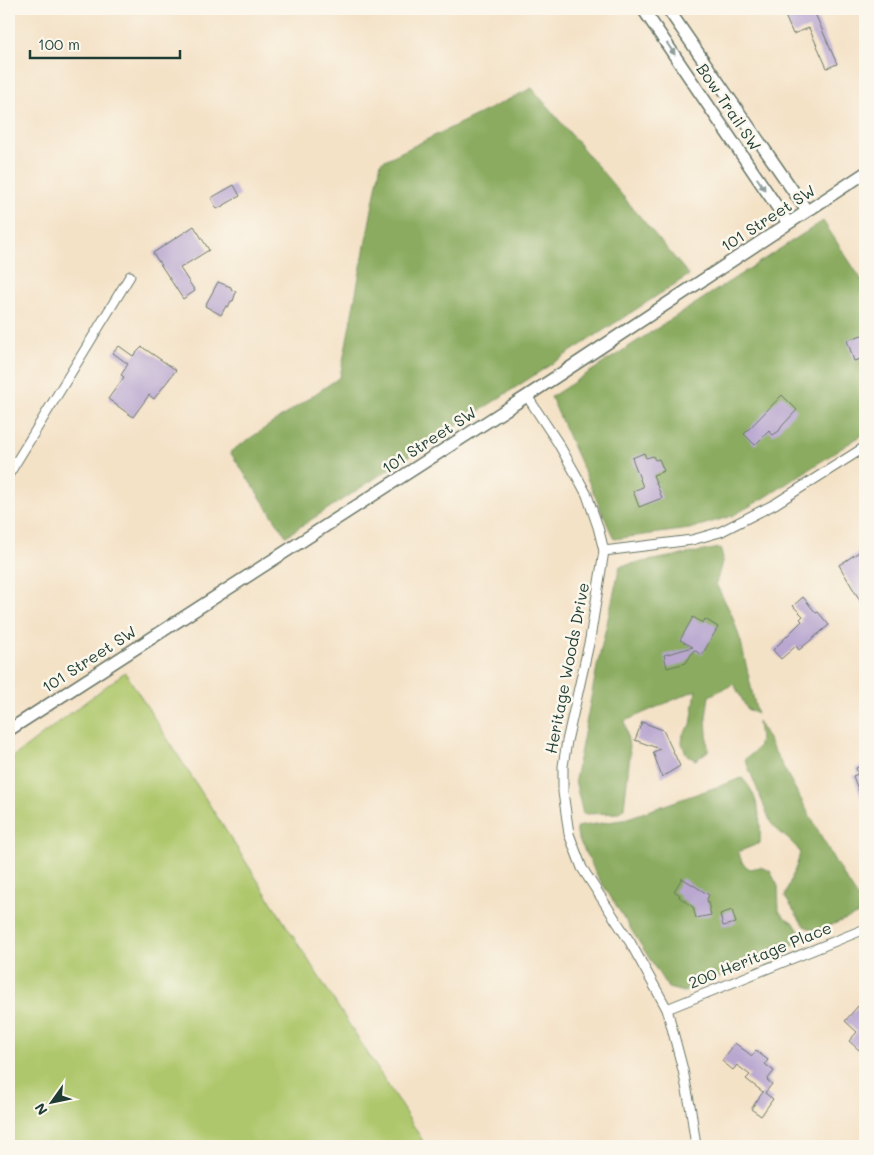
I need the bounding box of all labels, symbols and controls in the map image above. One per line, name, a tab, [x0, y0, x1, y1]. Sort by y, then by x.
scale bar	[30, 28, 180, 60]
text: 100 m	[38, 34, 80, 54]
one-way arrow	[666, 42, 676, 56]
street label: Bow Trail SW	[692, 59, 766, 154]
one-way arrow	[757, 177, 766, 190]
street label: 101 Street SW	[717, 179, 819, 256]
street label: 101 Street SW	[378, 401, 480, 478]
street label: Heritage Woods Drive	[540, 581, 593, 755]
street label: 101 Street SW	[38, 620, 140, 697]
street label: 200 Heritage Place	[685, 916, 834, 993]
north arrow	[28, 1078, 78, 1128]
text: N	[30, 1100, 52, 1119]

